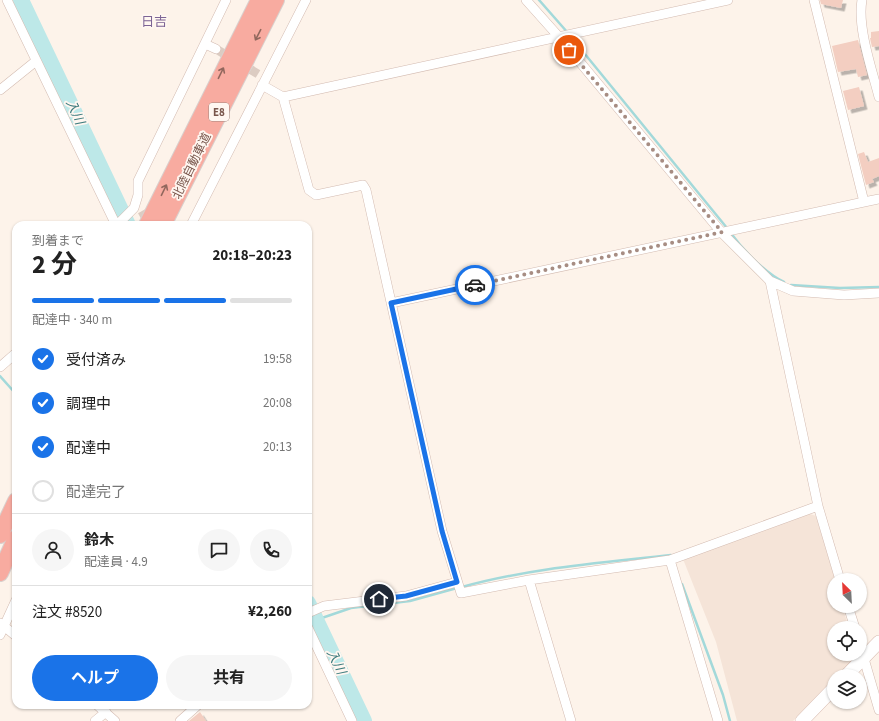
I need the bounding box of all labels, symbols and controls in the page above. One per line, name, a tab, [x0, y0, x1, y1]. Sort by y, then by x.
district label: 日吉	[141, 13, 167, 31]
one-way arrow	[254, 28, 261, 40]
pin	[552, 33, 586, 67]
icon: bag	[558, 39, 580, 61]
one-way arrow	[218, 68, 225, 80]
water label: 入川	[61, 96, 89, 129]
road number: E8	[209, 103, 229, 121]
street label: 北陸自動車道	[169, 130, 215, 202]
one-way arrow	[161, 184, 168, 196]
text: 到着まで	[32, 232, 84, 250]
text: 20:18–20:23	[212, 245, 292, 266]
text: 2 分	[32, 246, 77, 283]
courier	[455, 265, 495, 305]
icon: car	[464, 274, 486, 296]
text: 配達中 · 340 m	[32, 311, 112, 329]
icon: check	[32, 348, 54, 370]
text: 受付済み	[66, 350, 126, 371]
text: 19:58	[263, 350, 292, 368]
icon: check	[32, 392, 54, 414]
text: 調理中	[66, 394, 111, 415]
text: 20:08	[263, 394, 292, 412]
icon: check	[32, 436, 54, 458]
text: 配達中	[66, 438, 111, 459]
text: 20:13	[263, 438, 292, 456]
text: 配達完了	[66, 482, 126, 503]
button: person	[32, 529, 74, 571]
button: chat	[198, 529, 240, 571]
button: phone	[250, 529, 292, 571]
text: 鈴木	[84, 530, 114, 551]
text: 配達員 · 4.9	[84, 553, 148, 571]
north arrow	[827, 573, 867, 613]
map controls	[827, 573, 867, 709]
pin	[362, 582, 396, 616]
icon: home	[368, 588, 390, 610]
text: ¥2,260	[248, 601, 292, 622]
text: 注文 #8520	[32, 602, 102, 623]
button: locate	[827, 621, 867, 661]
water label: 入川	[322, 646, 351, 679]
button: ヘルプ	[32, 655, 158, 701]
button: 共有	[166, 655, 292, 701]
button: layers	[827, 669, 867, 709]

